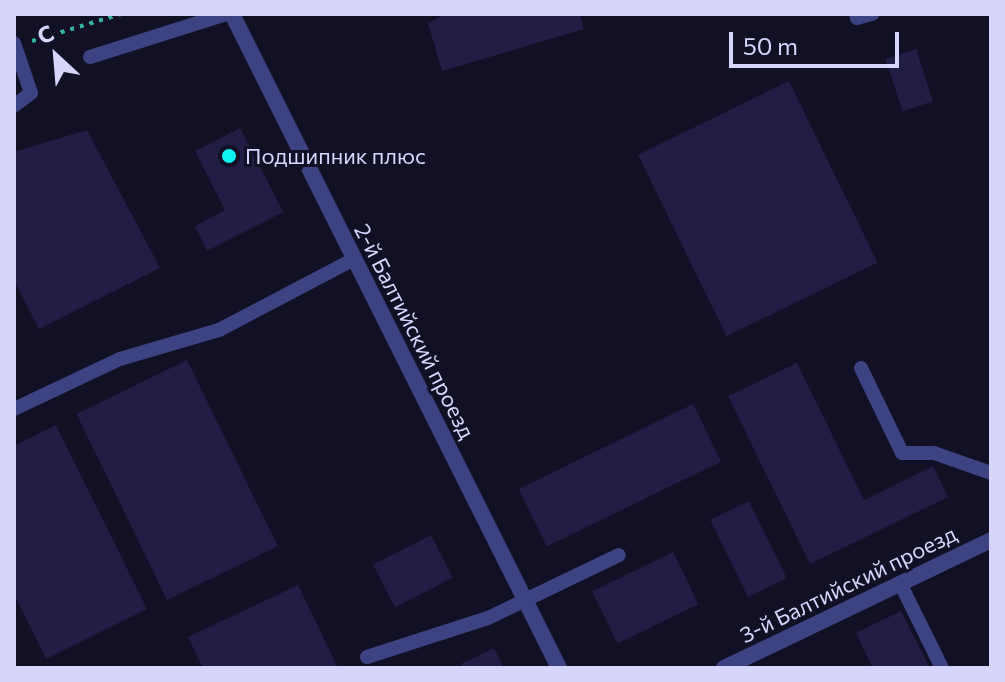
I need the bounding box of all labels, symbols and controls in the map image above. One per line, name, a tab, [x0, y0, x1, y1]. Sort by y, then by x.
north arrow	[16, 16, 96, 96]
scale bar	[733, 16, 903, 66]
text: С	[33, 19, 58, 49]
text: 50 m	[743, 31, 798, 60]
place label: Подшипник плюс	[245, 143, 426, 169]
marker: Подшипник плюс	[220, 147, 238, 165]
street label: 2-й Балтийский проезд	[349, 219, 481, 443]
street label: 3-й Балтийский проезд	[735, 520, 961, 648]

